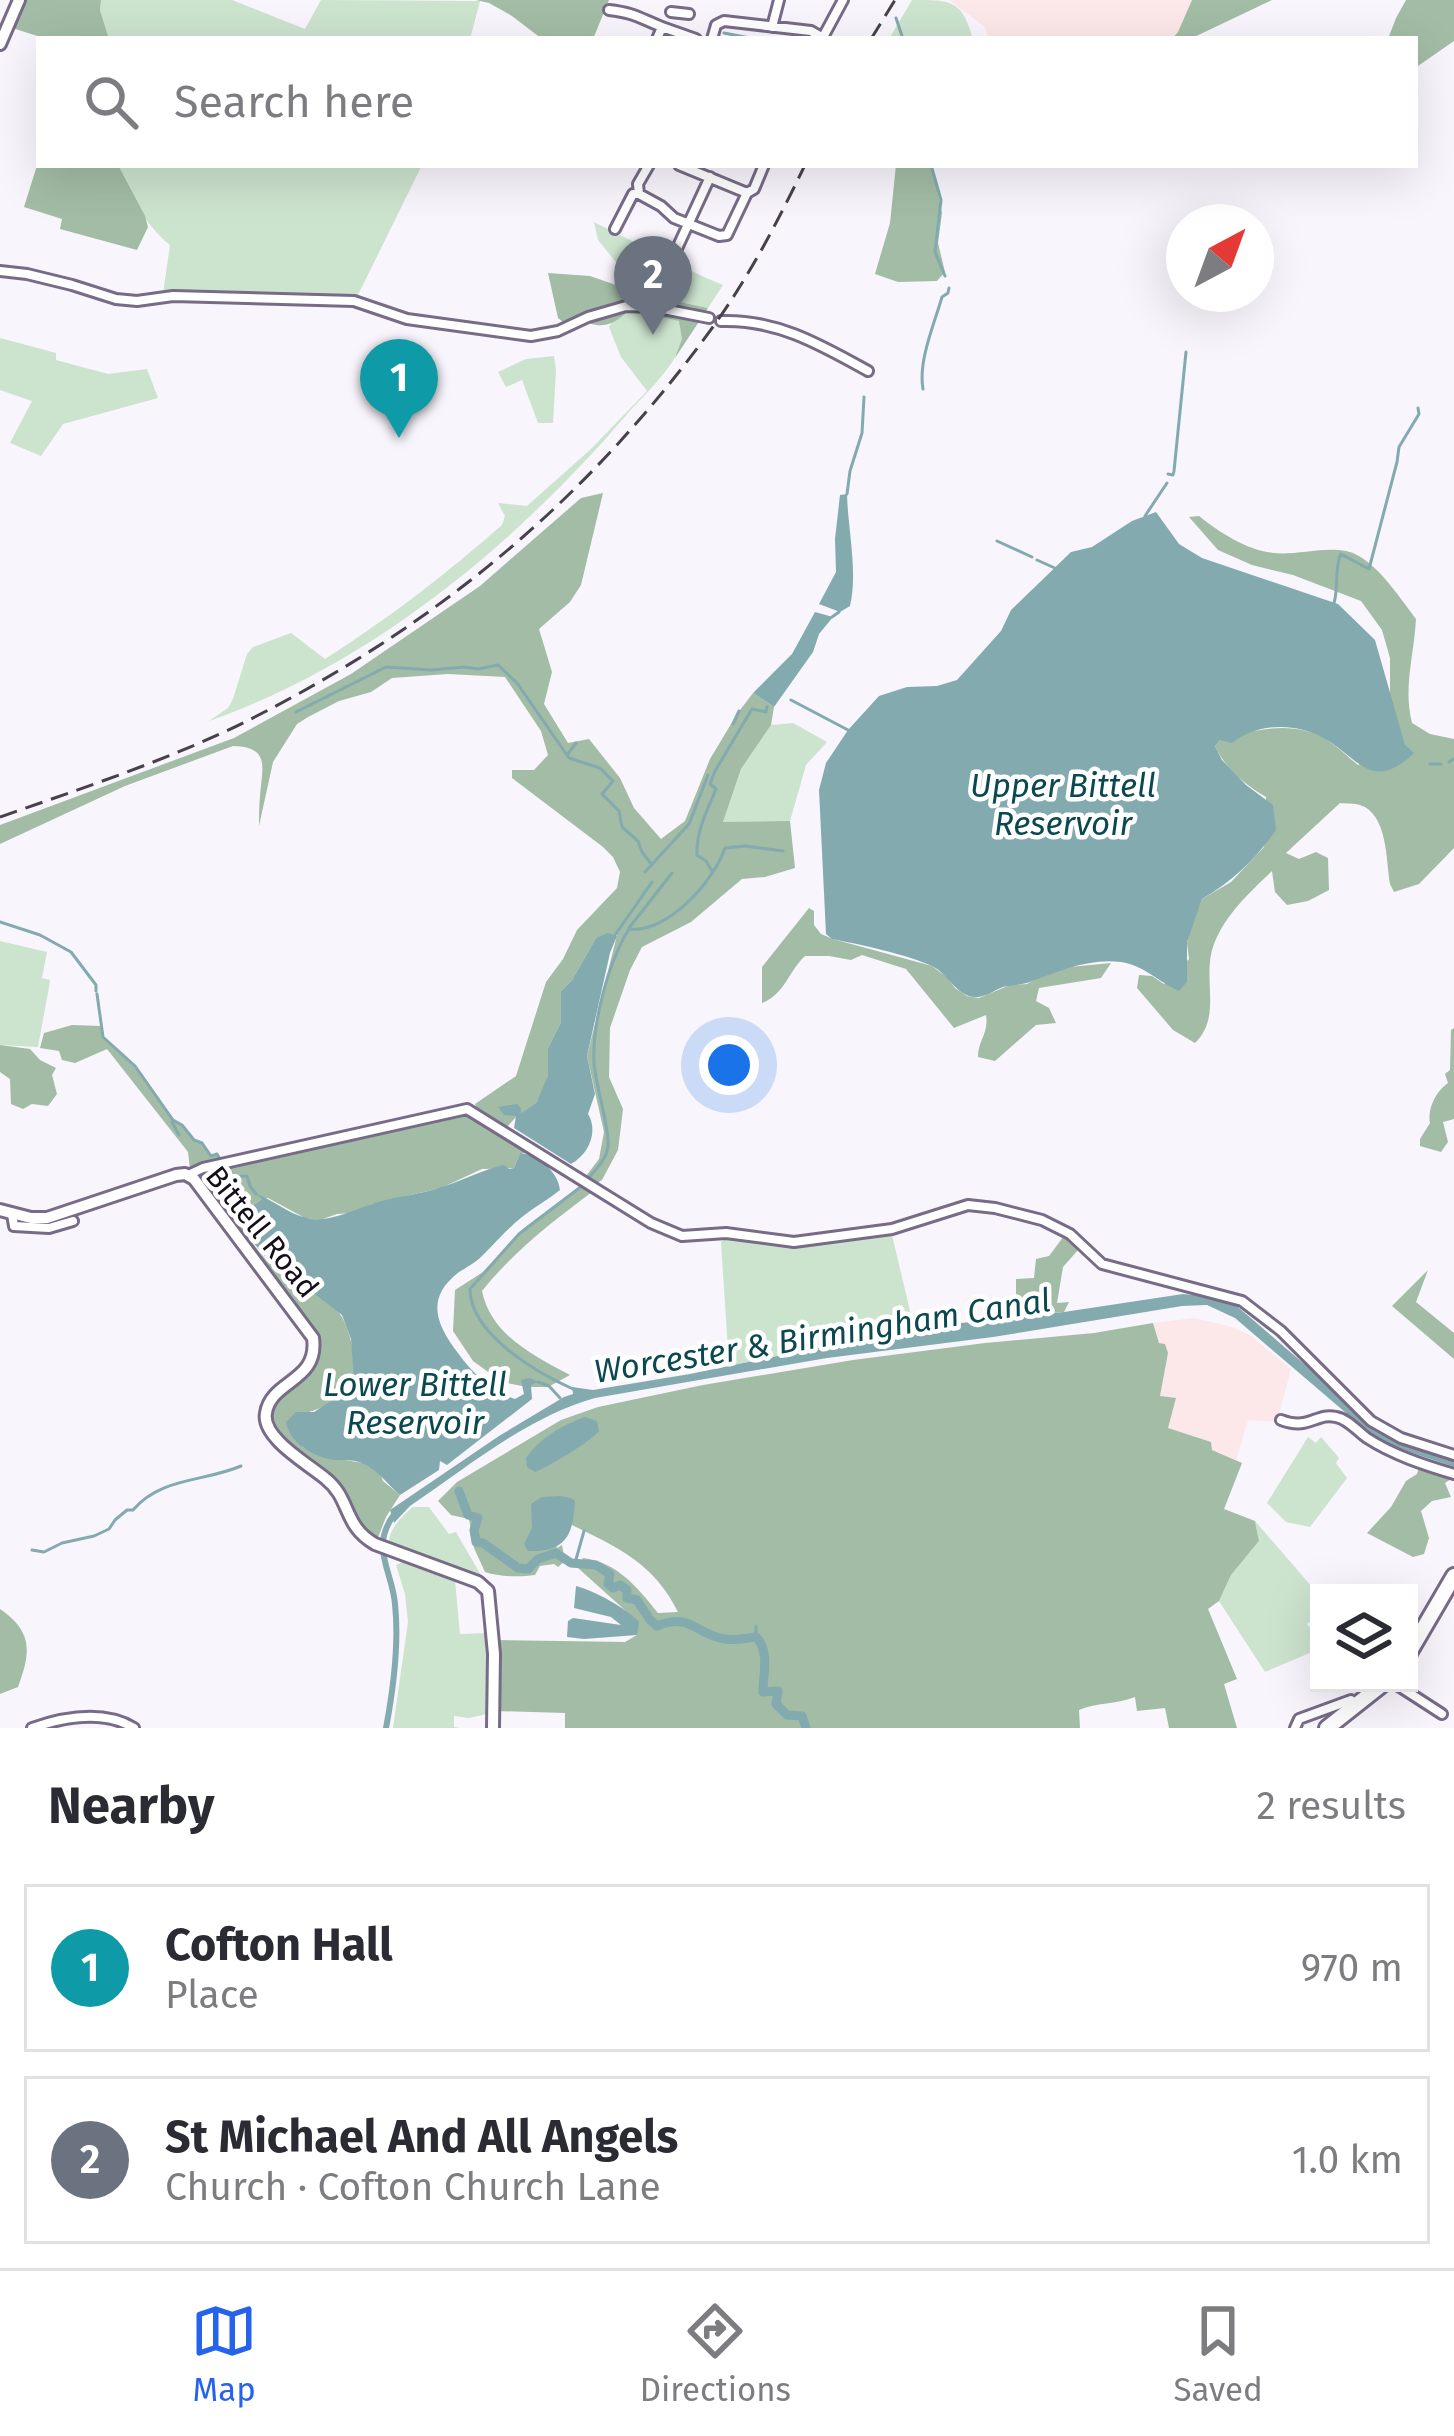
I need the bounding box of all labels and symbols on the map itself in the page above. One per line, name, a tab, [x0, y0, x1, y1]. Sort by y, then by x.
north arrow	[1166, 204, 1274, 312]
pin: 2	[614, 236, 692, 335]
pin: 1	[360, 339, 438, 438]
water label: Upper Bittell Reservoir	[970, 766, 1156, 844]
your location	[699, 1035, 759, 1095]
street label: Bittell Road	[198, 1159, 326, 1305]
water label: Worcester & Birmingham Canal	[591, 1280, 1053, 1392]
water label: Lower Bittell Reservoir	[323, 1365, 507, 1443]

